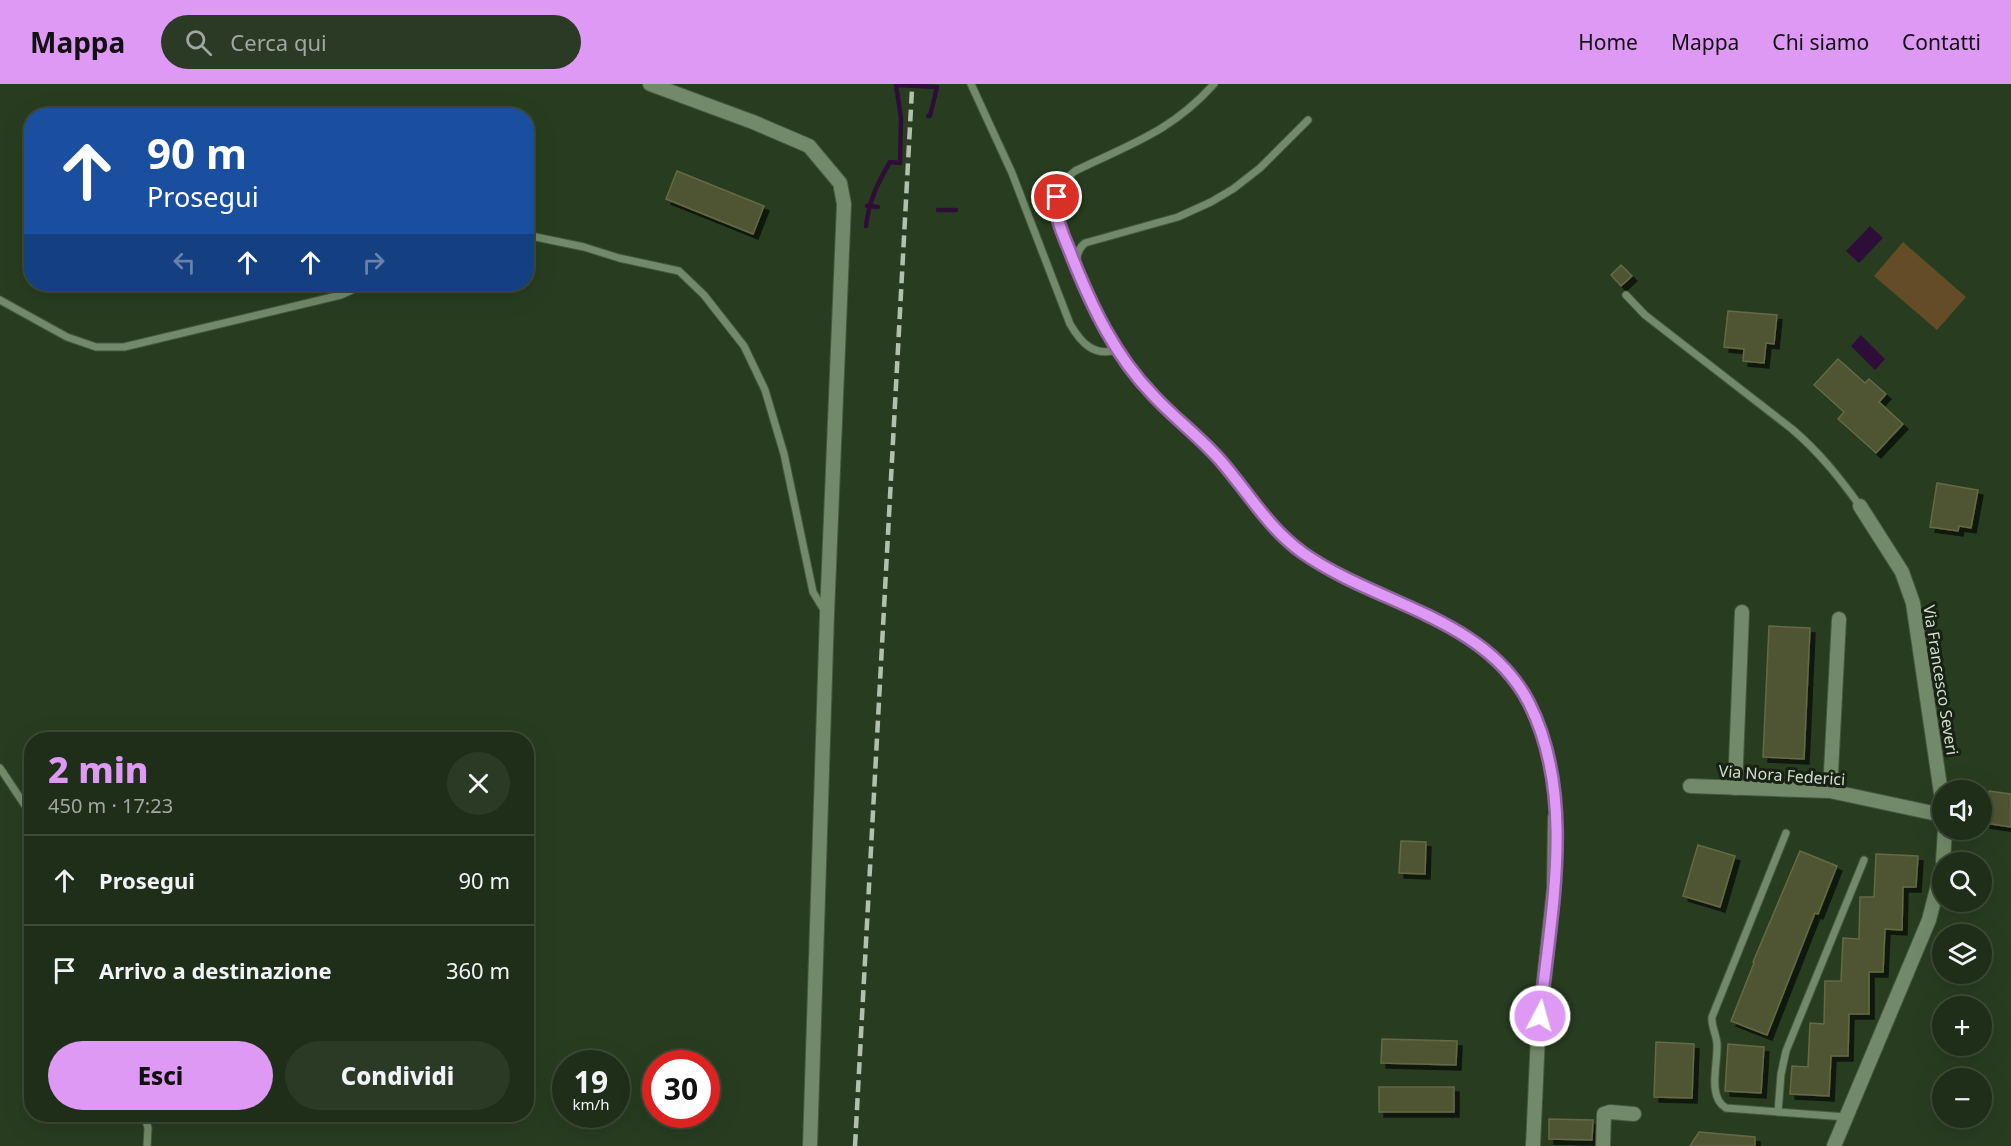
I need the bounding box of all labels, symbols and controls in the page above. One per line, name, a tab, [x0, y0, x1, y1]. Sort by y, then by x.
search box	[161, 15, 581, 69]
text: Mappa	[30, 23, 125, 61]
icon: search	[182, 26, 215, 59]
text: Cerca qui	[230, 27, 327, 57]
text: Home	[1578, 28, 1638, 56]
text: Mappa	[1671, 28, 1739, 56]
text: Chi siamo	[1772, 28, 1869, 56]
text: Contatti	[1902, 28, 1981, 56]
text: 90 m	[147, 124, 247, 181]
icon: ahead	[48, 132, 126, 210]
pin	[1031, 171, 1082, 222]
text: Prosegui	[147, 178, 259, 215]
icon: arrive	[1040, 180, 1073, 213]
icon: left	[168, 246, 201, 279]
icon: ahead	[231, 246, 264, 279]
icon: ahead	[294, 246, 327, 279]
icon: right	[357, 246, 390, 279]
street label: Via Francesco Severi	[1918, 603, 1964, 757]
text: 2 min	[48, 745, 149, 794]
button: close	[447, 752, 510, 815]
street label: Via Nora Federici	[1718, 760, 1846, 790]
map controls	[1932, 780, 1992, 1128]
button: sound	[1932, 780, 1992, 840]
text: 450 m · 17:23	[48, 792, 173, 819]
button: search	[1932, 852, 1992, 912]
icon: ahead	[48, 864, 81, 897]
text: Prosegui	[99, 865, 195, 895]
text: 90 m	[459, 865, 510, 895]
button: layers	[1932, 924, 1992, 984]
icon: arrive	[48, 954, 81, 987]
text: Arrivo a destinazione	[99, 955, 332, 985]
text: 360 m	[446, 955, 510, 985]
position arrow	[1508, 984, 1572, 1048]
button: +	[1932, 996, 1992, 1056]
button: Esci	[48, 1041, 273, 1110]
button: Condividi	[285, 1041, 510, 1110]
speed limit sign: 30	[642, 1050, 720, 1128]
text: 19	[574, 1061, 608, 1102]
button: −	[1932, 1068, 1992, 1128]
text: km/h	[573, 1094, 609, 1114]

